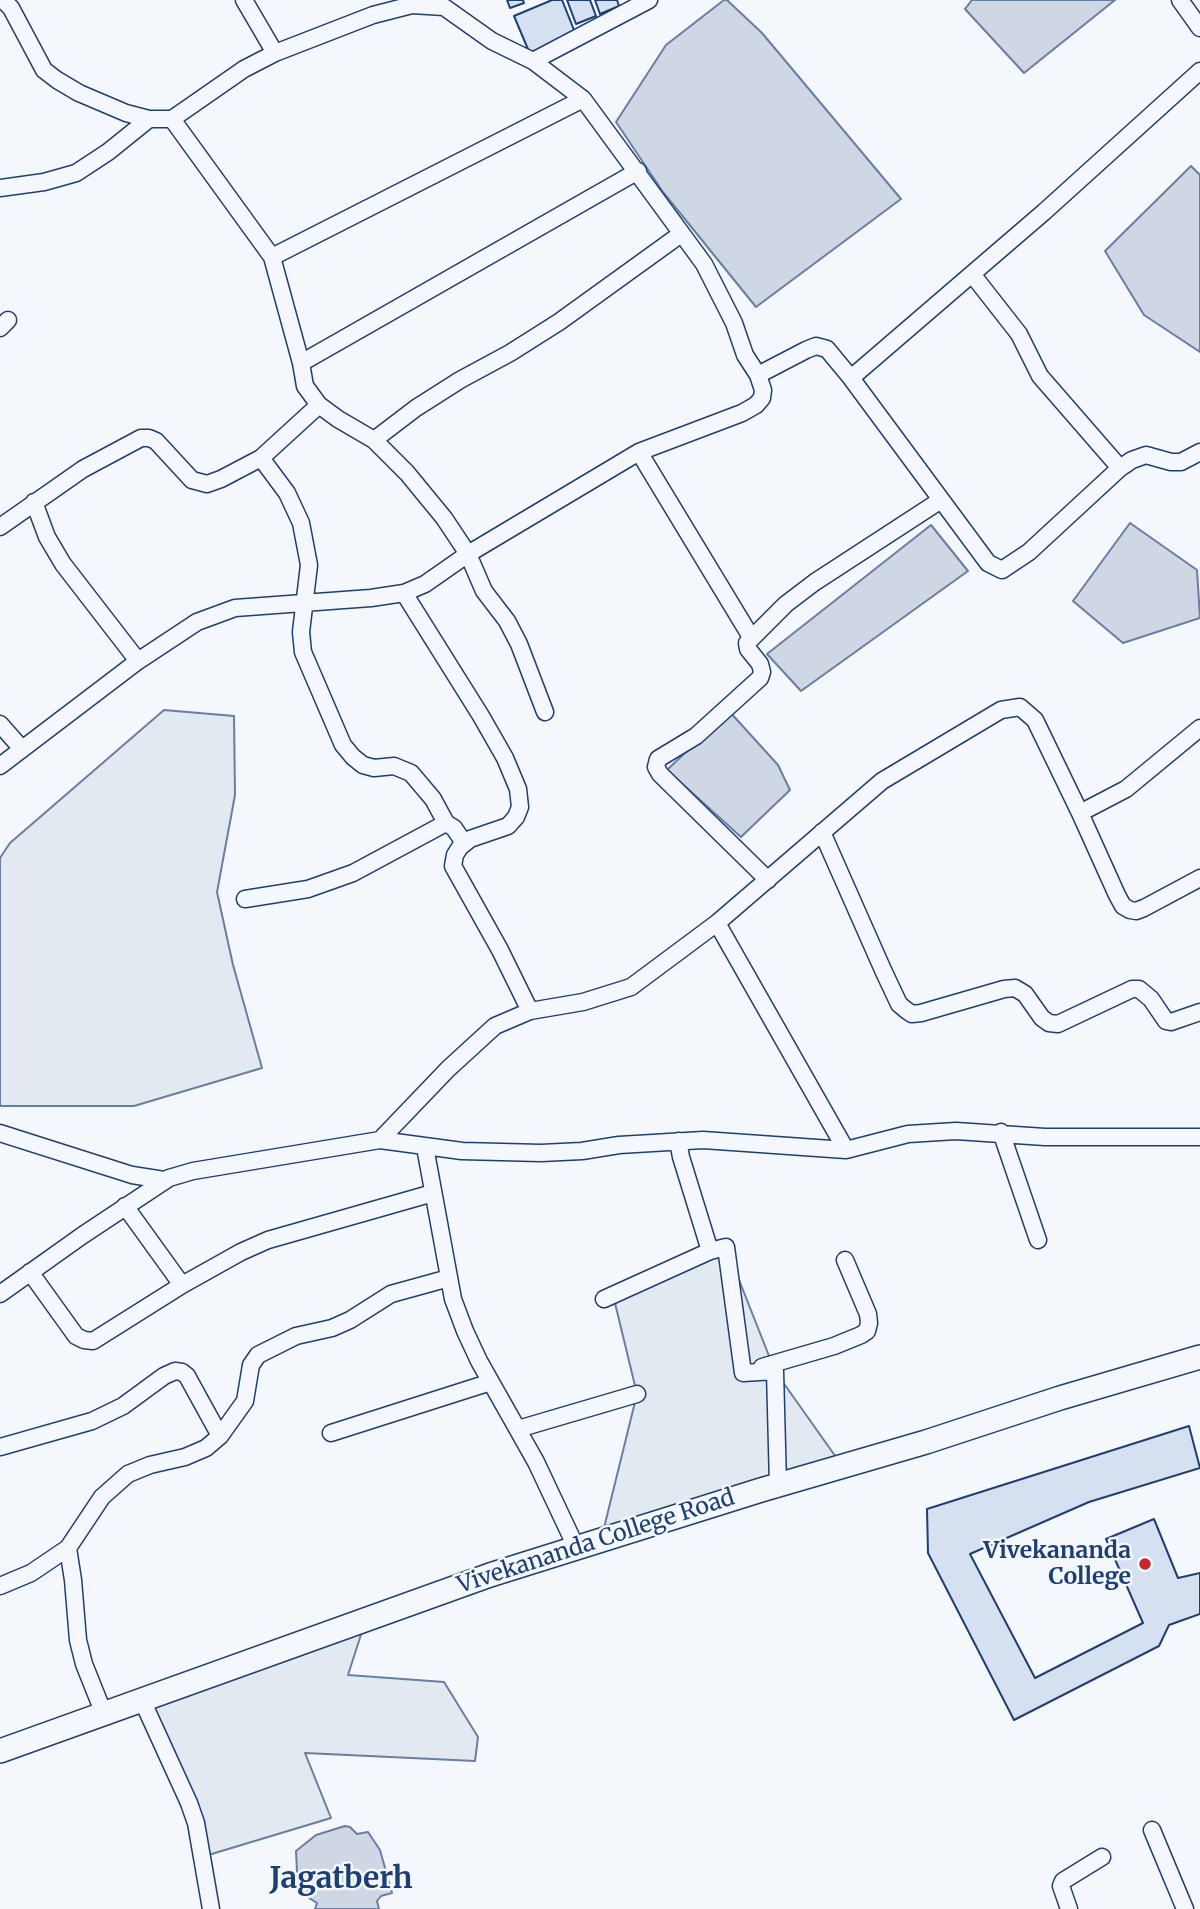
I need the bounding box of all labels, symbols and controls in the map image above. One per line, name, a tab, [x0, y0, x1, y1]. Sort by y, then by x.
street label: Vivekananda College Road	[454, 1484, 738, 1600]
place label: Vivekananda College	[983, 1537, 1131, 1591]
marker: Vivekananda College	[1137, 1556, 1153, 1572]
district label: Jagatberh	[270, 1862, 412, 1898]

